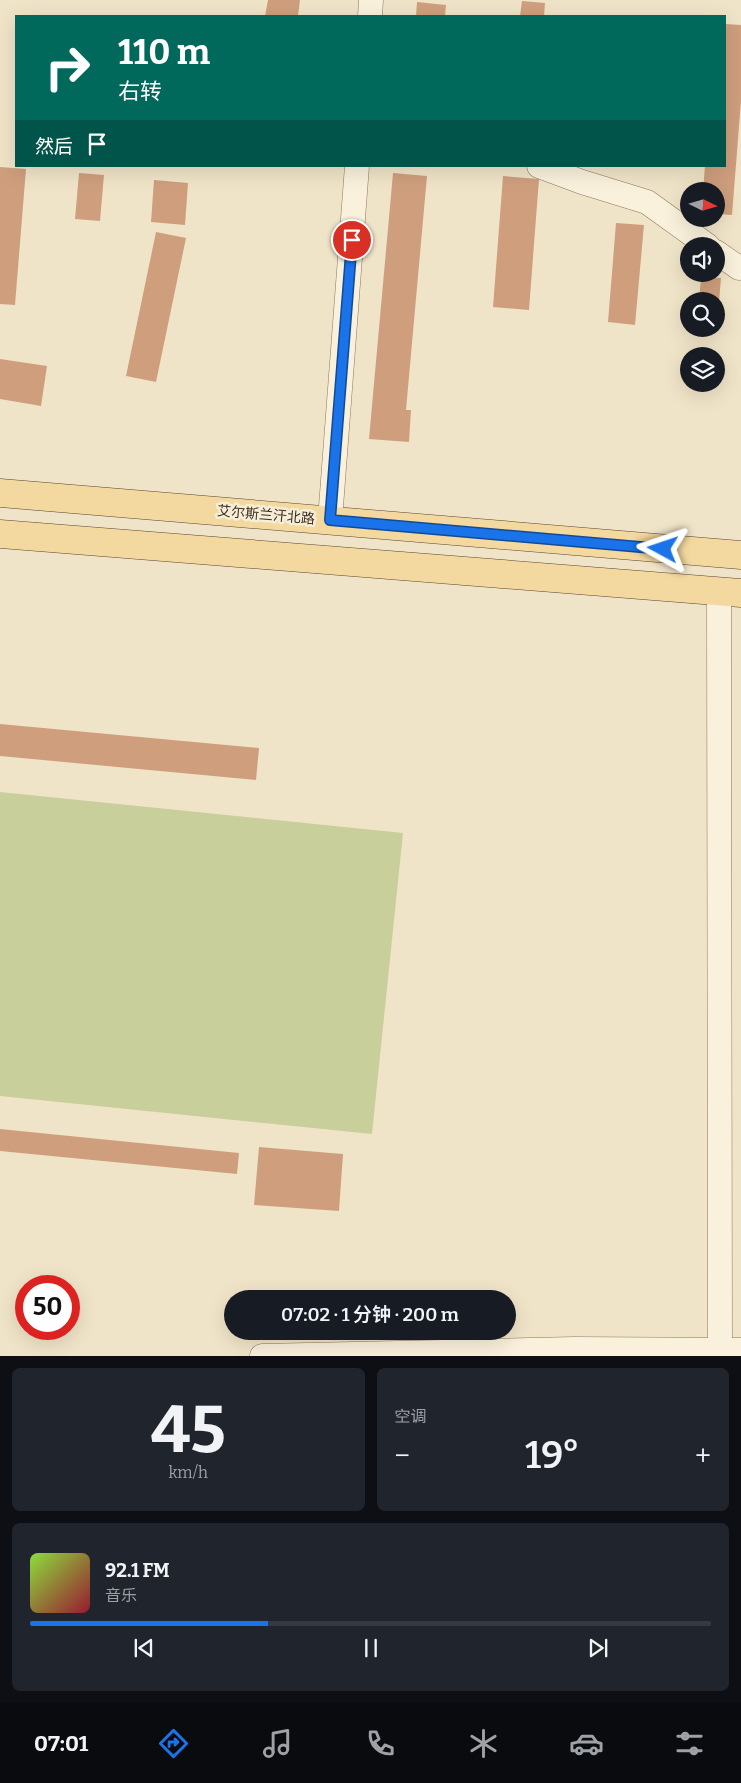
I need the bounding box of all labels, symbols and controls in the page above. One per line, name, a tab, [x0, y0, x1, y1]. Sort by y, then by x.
text: 110 m	[118, 31, 210, 73]
icon: right	[35, 35, 100, 100]
text: 右转	[118, 78, 162, 105]
icon: arrive	[83, 130, 111, 158]
text: 然后	[35, 135, 73, 158]
north arrow	[680, 182, 725, 228]
map controls	[680, 182, 725, 392]
pin	[331, 219, 373, 261]
icon: arrive	[338, 226, 366, 254]
button: sound	[680, 237, 725, 282]
button: search	[680, 292, 725, 337]
button: layers	[680, 347, 725, 392]
street label: 艾尔斯兰汗北路	[216, 502, 316, 528]
position arrow	[636, 522, 688, 574]
speed limit sign: 50	[15, 1275, 80, 1340]
text: 07:02 · 1 分钟 · 200 m	[281, 1303, 459, 1326]
text: 45	[151, 1391, 226, 1469]
text: 空调	[395, 1407, 427, 1426]
text: 19°	[525, 1432, 580, 1478]
text: −	[395, 1439, 410, 1472]
text: +	[695, 1439, 711, 1472]
text: km/h	[168, 1463, 208, 1482]
text: 92.1 FM	[105, 1559, 170, 1582]
text: 音乐	[105, 1586, 137, 1605]
icon: previous	[130, 1634, 158, 1662]
icon: pause	[357, 1634, 385, 1662]
icon: next	[584, 1634, 612, 1662]
icon: directions	[156, 1726, 191, 1761]
icon: music	[260, 1726, 295, 1761]
icon: phone	[363, 1726, 398, 1761]
icon: climate	[466, 1726, 501, 1761]
icon: car	[569, 1726, 604, 1761]
icon: filters	[672, 1726, 707, 1761]
text: 07:01	[34, 1730, 88, 1757]

